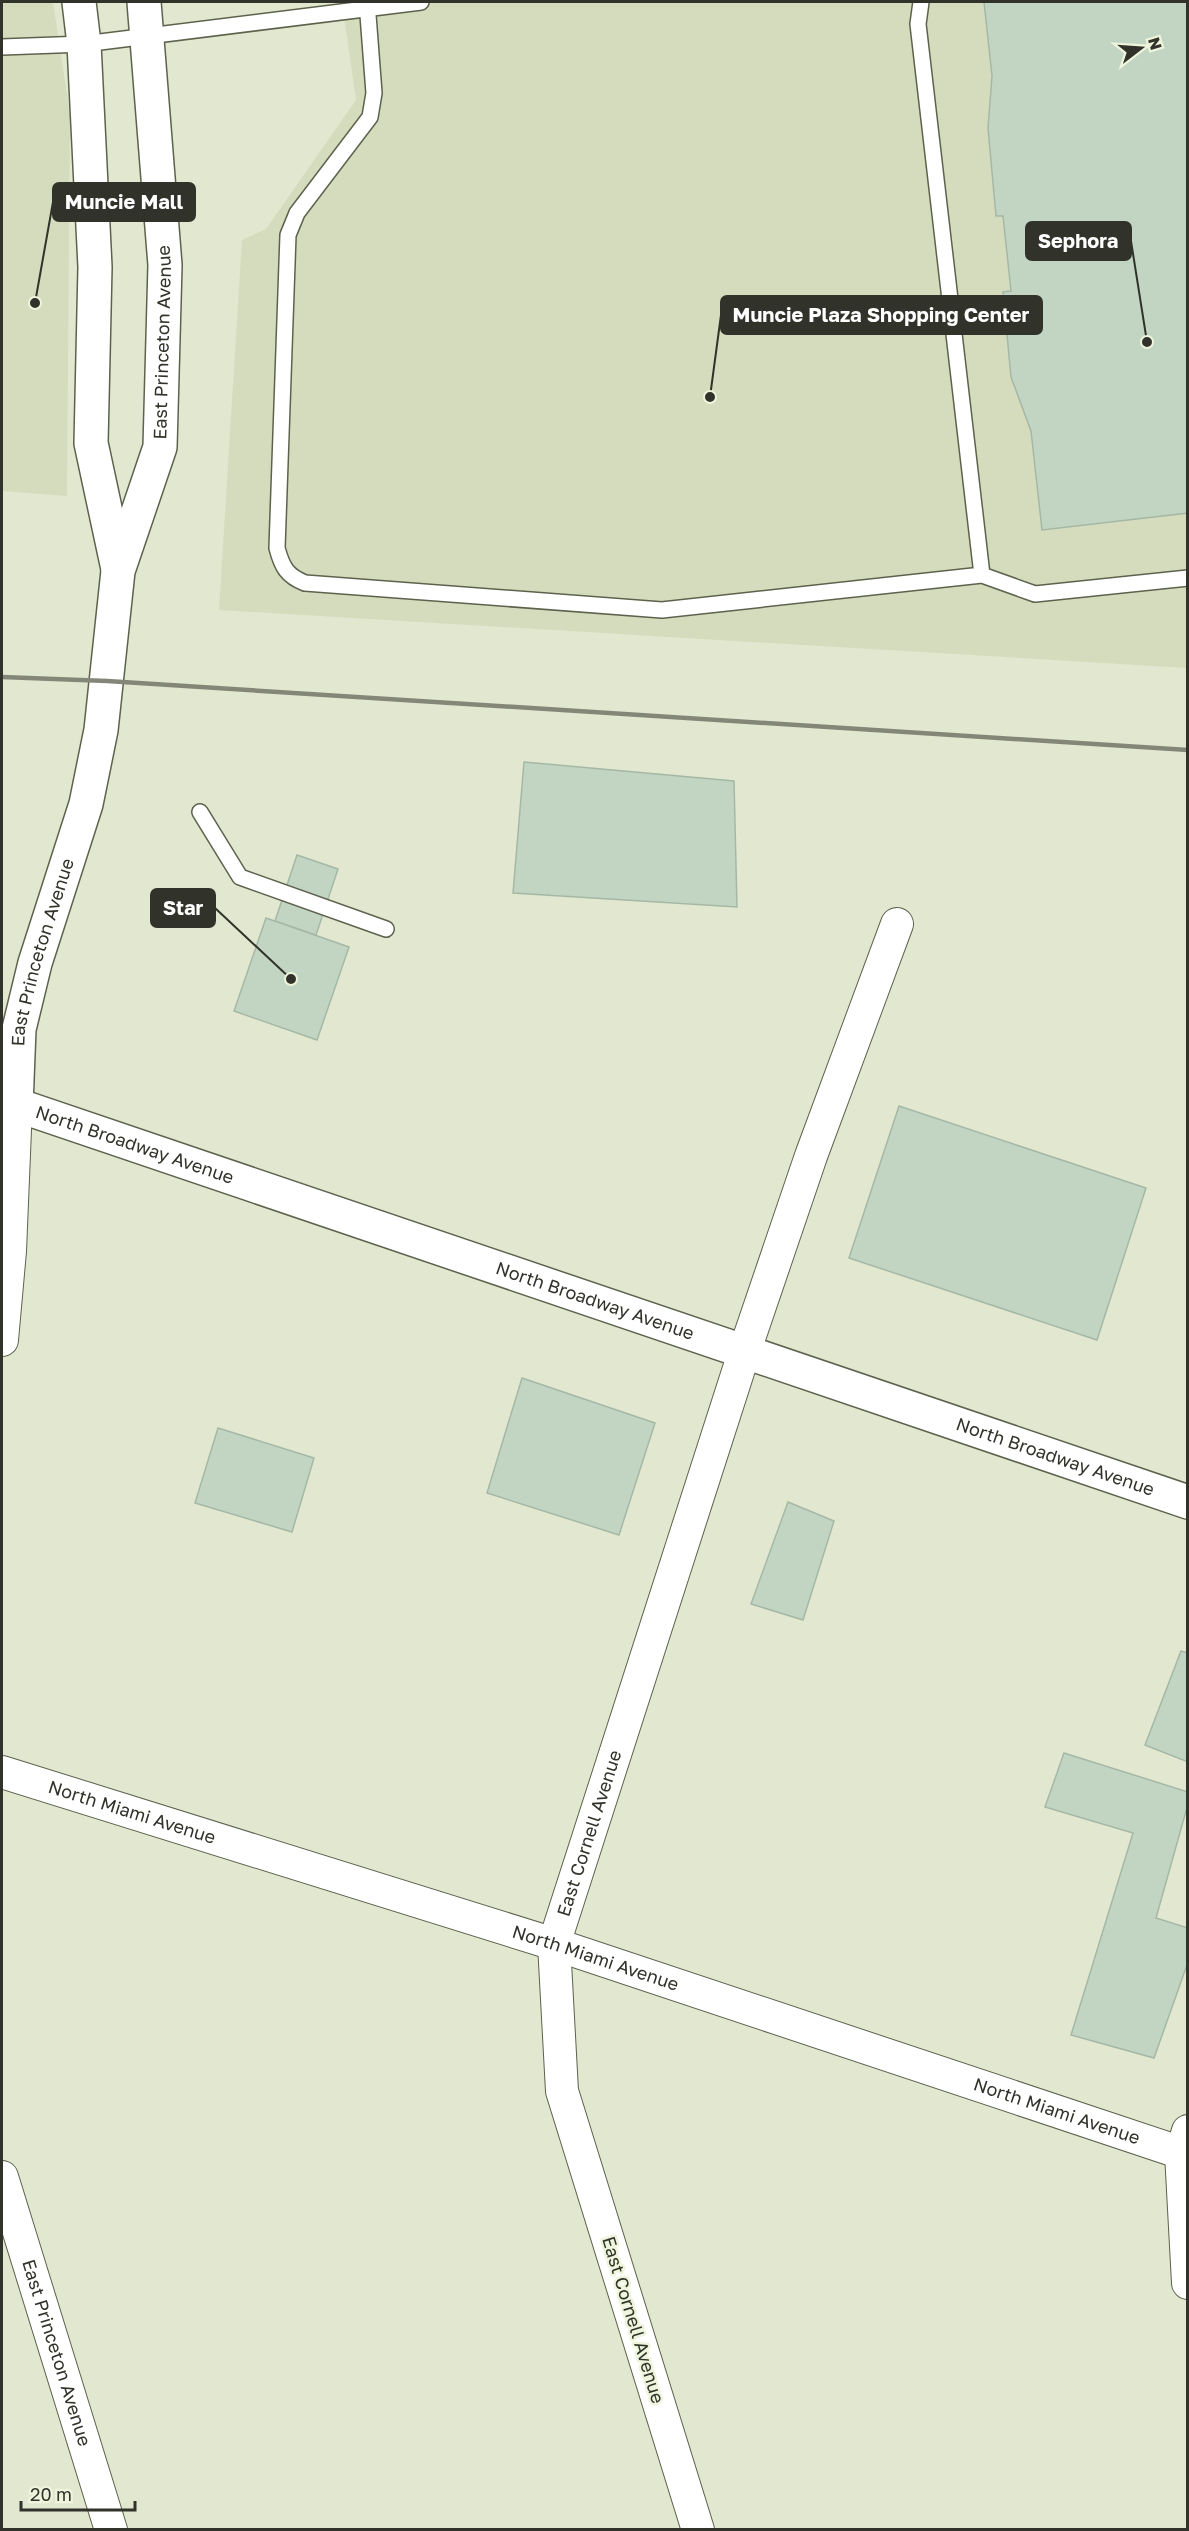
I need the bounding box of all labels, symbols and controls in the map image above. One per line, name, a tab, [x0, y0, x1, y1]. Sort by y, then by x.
north arrow	[1111, 18, 1171, 78]
text: N	[1144, 35, 1167, 52]
callout: Muncie Mall	[53, 183, 195, 221]
text: Muncie Mall	[65, 189, 183, 213]
callout: Sephora	[1026, 222, 1131, 260]
text: Sephora	[1038, 228, 1118, 252]
street label: East Princeton Avenue	[148, 244, 175, 440]
callout: Muncie Plaza Shopping Center	[721, 296, 1042, 334]
text: Muncie Plaza Shopping Center	[733, 302, 1030, 326]
street label: East Princeton Avenue	[6, 855, 78, 1047]
callout: Star	[151, 889, 215, 927]
text: Star	[163, 895, 203, 919]
street label: North Broadway Avenue	[33, 1100, 237, 1188]
street label: North Broadway Avenue	[493, 1256, 697, 1344]
street label: North Broadway Avenue	[953, 1412, 1157, 1500]
street label: East Cornell Avenue	[552, 1747, 626, 1919]
street label: North Miami Avenue	[46, 1775, 218, 1848]
street label: North Miami Avenue	[510, 1920, 682, 1995]
street label: North Miami Avenue	[971, 2072, 1143, 2148]
street label: East Cornell Avenue	[598, 2234, 670, 2406]
street label: East Princeton Avenue	[18, 2256, 96, 2449]
scale bar	[21, 2474, 135, 2512]
text: 20 m	[30, 2483, 72, 2505]

